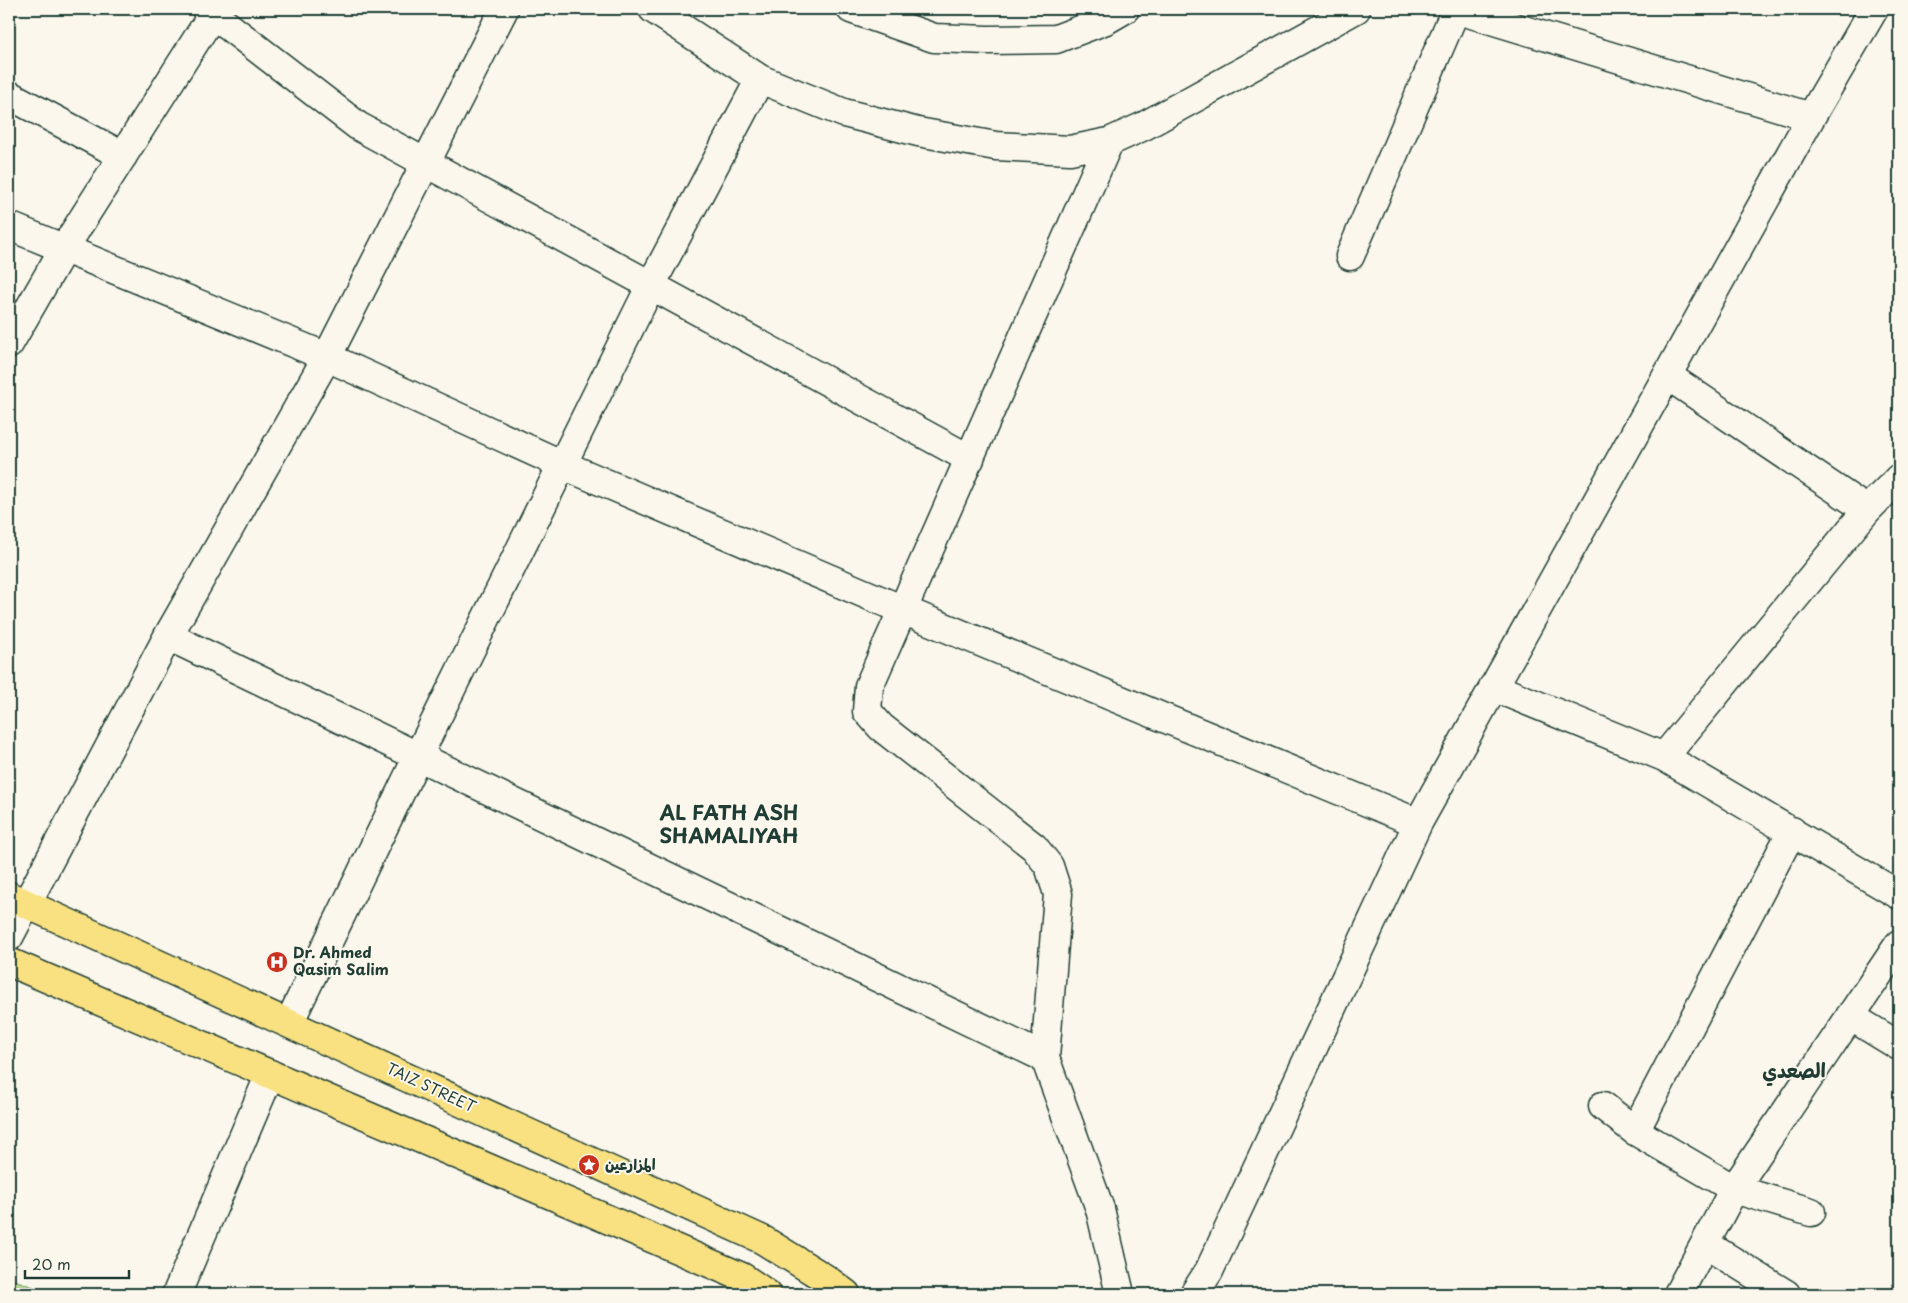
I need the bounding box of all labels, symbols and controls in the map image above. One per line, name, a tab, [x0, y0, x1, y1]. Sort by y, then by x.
district label: AL FATH ASH SHAMALIYAH	[659, 797, 799, 850]
place label: Dr. Ahmed Qasim Salim	[293, 940, 389, 980]
hospital icon: Dr. Ahmed Qasim Salim	[265, 950, 289, 974]
district label: الصعدي	[1762, 1055, 1826, 1087]
street label: TAIZ STREET	[383, 1056, 481, 1118]
place label: المزارعين	[605, 1152, 656, 1175]
place icon: المزارعين	[577, 1153, 601, 1177]
scale bar	[25, 1248, 129, 1280]
text: 20 m	[32, 1252, 71, 1275]

